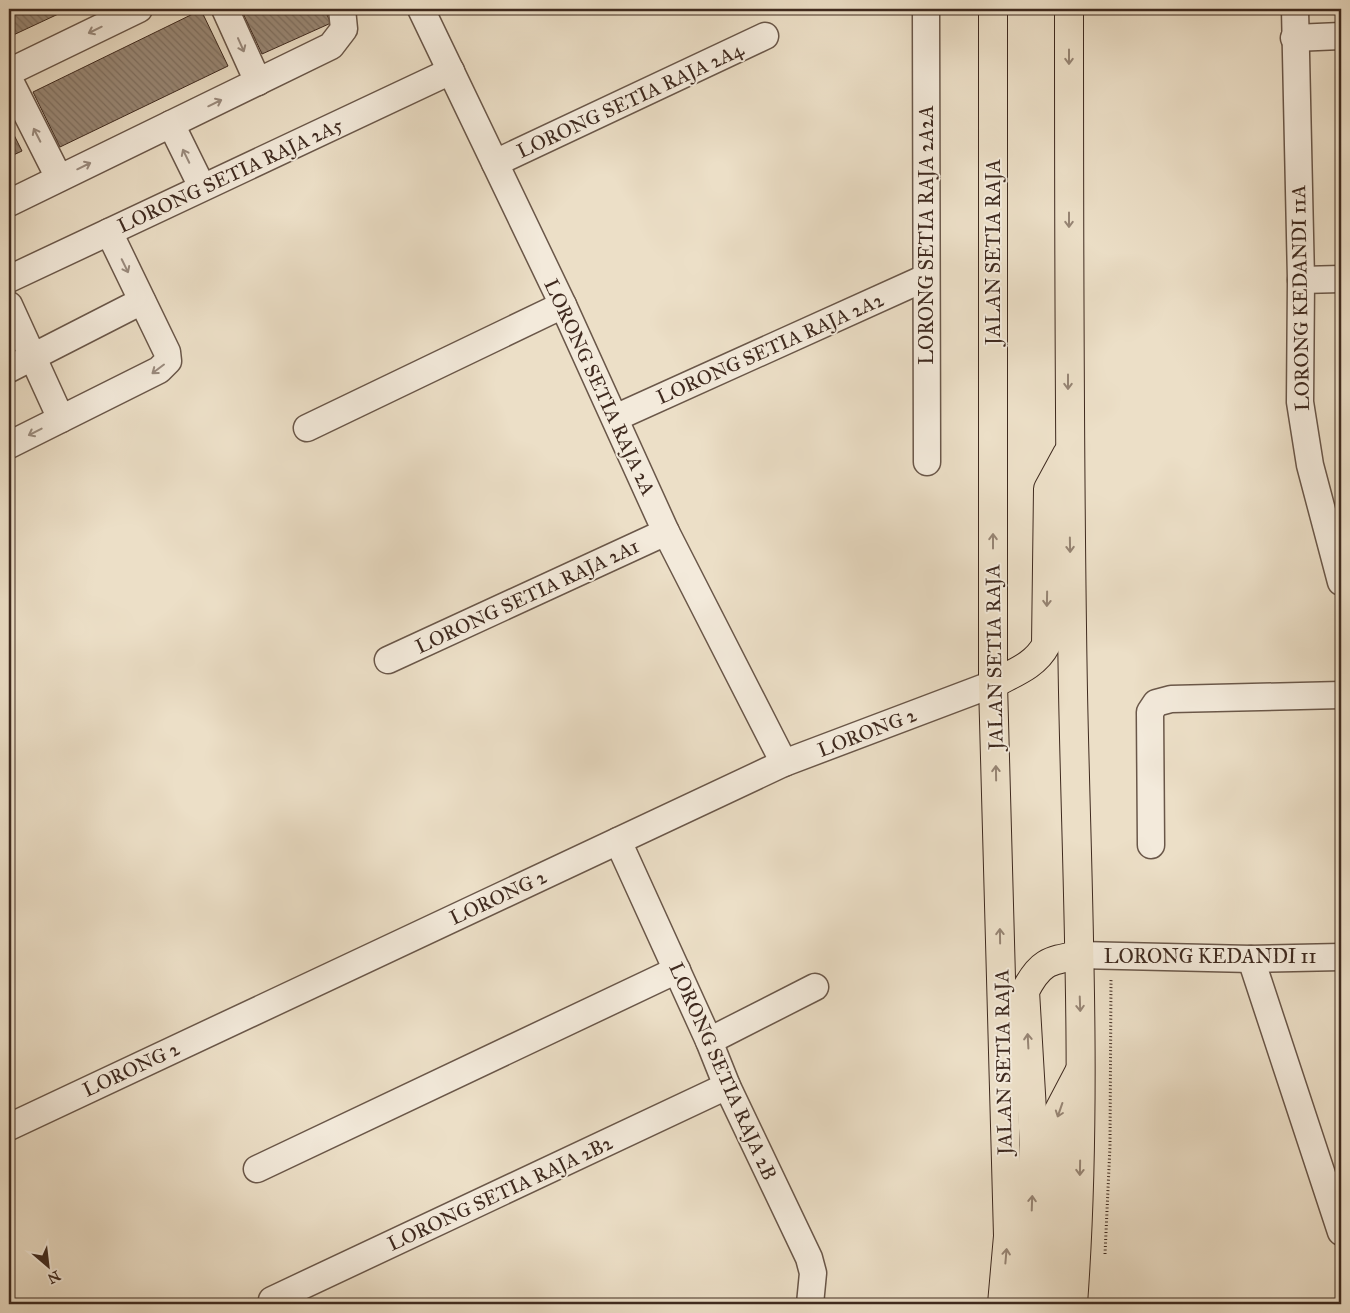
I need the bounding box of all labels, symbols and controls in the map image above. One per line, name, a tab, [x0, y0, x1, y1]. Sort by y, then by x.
one-way arrow	[88, 26, 103, 35]
one-way arrow	[237, 37, 247, 52]
street label: LORONG SETIA RAJA 2A4	[513, 37, 748, 164]
one-way arrow	[1064, 49, 1074, 65]
one-way arrow	[207, 97, 222, 107]
street label: LORONG SETIA RAJA 2A2A	[914, 105, 939, 365]
street label: LORONG SETIA RAJA 2A5	[114, 112, 347, 239]
one-way arrow	[32, 128, 41, 143]
one-way arrow	[181, 148, 191, 163]
street label: JALAN SETIA RAJA	[981, 159, 1006, 347]
one-way arrow	[76, 161, 91, 170]
street label: LORONG KEDANDI 11A	[1286, 184, 1314, 411]
one-way arrow	[1064, 212, 1074, 228]
one-way arrow	[121, 258, 130, 273]
street label: LORONG SETIA RAJA 2A	[538, 275, 661, 500]
street label: LORONG SETIA RAJA 2A2	[653, 287, 888, 410]
one-way arrow	[152, 363, 165, 374]
one-way arrow	[1063, 374, 1073, 390]
one-way arrow	[28, 428, 43, 437]
one-way arrow	[988, 533, 998, 550]
street label: LORONG SETIA RAJA 2A1	[411, 534, 643, 659]
one-way arrow	[1066, 537, 1075, 553]
street label: JALAN SETIA RAJA	[980, 563, 1009, 752]
one-way arrow	[1042, 591, 1051, 607]
street label: LORONG 2	[814, 702, 920, 762]
one-way arrow	[991, 766, 1001, 782]
street label: LORONG 2	[446, 864, 550, 930]
one-way arrow	[995, 928, 1005, 944]
street label: LORONG KEDANDI 11	[1104, 944, 1316, 968]
street label: LORONG SETIA RAJA 2B	[663, 958, 782, 1184]
street label: JALAN SETIA RAJA	[989, 968, 1018, 1157]
one-way arrow	[1075, 995, 1085, 1011]
one-way arrow	[1023, 1033, 1032, 1049]
street label: LORONG 2	[79, 1036, 183, 1102]
one-way arrow	[1055, 1102, 1065, 1118]
street label: LORONG SETIA RAJA 2B2	[384, 1130, 617, 1257]
one-way arrow	[1075, 1159, 1085, 1175]
one-way arrow	[1027, 1195, 1037, 1212]
north arrow	[22, 1240, 72, 1290]
one-way arrow	[1001, 1248, 1011, 1264]
text: N	[45, 1267, 63, 1287]

